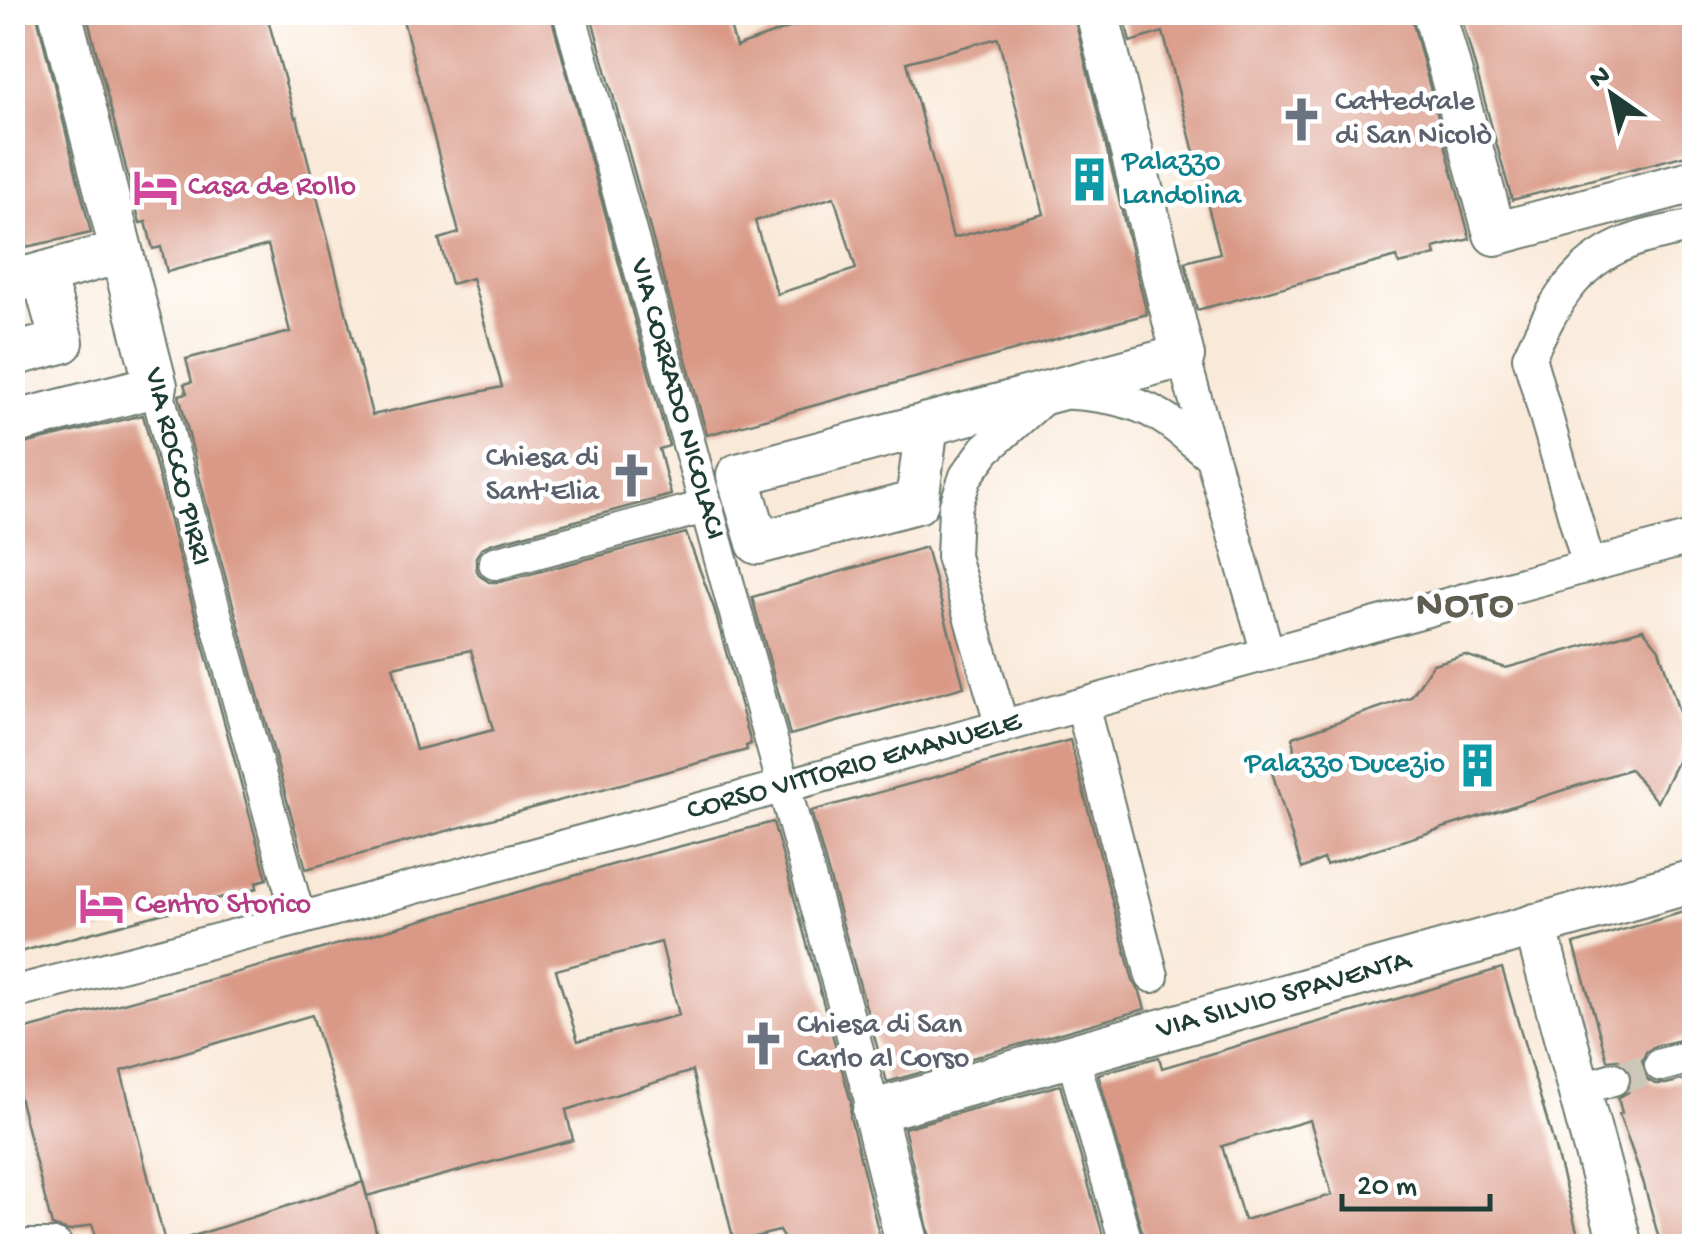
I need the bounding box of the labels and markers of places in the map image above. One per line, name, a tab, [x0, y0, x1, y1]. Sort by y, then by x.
place label: Cattedrale di San Nicolò	[1335, 86, 1492, 155]
church icon: Cattedrale di San Nicolò	[1278, 96, 1326, 144]
place label: Palazzo Landolina	[1121, 146, 1242, 215]
building icon: Palazzo Landolina	[1065, 156, 1113, 204]
hotel icon: Casa de Rollo	[131, 164, 179, 212]
place label: Casa de Rollo	[188, 171, 356, 206]
place label: Chiesa di Sant'Elia	[486, 442, 600, 511]
church icon: Chiesa di Sant'Elia	[608, 452, 656, 500]
building icon: Palazzo Ducezio	[1454, 741, 1502, 789]
place label: Palazzo Ducezio	[1244, 748, 1445, 783]
hotel icon: Centro Storico	[78, 882, 126, 930]
place label: Centro Storico	[135, 889, 311, 924]
place label: Chiesa di San Carlo al Corso	[797, 1009, 969, 1078]
church icon: Chiesa di San Carlo al Corso	[740, 1019, 788, 1067]

